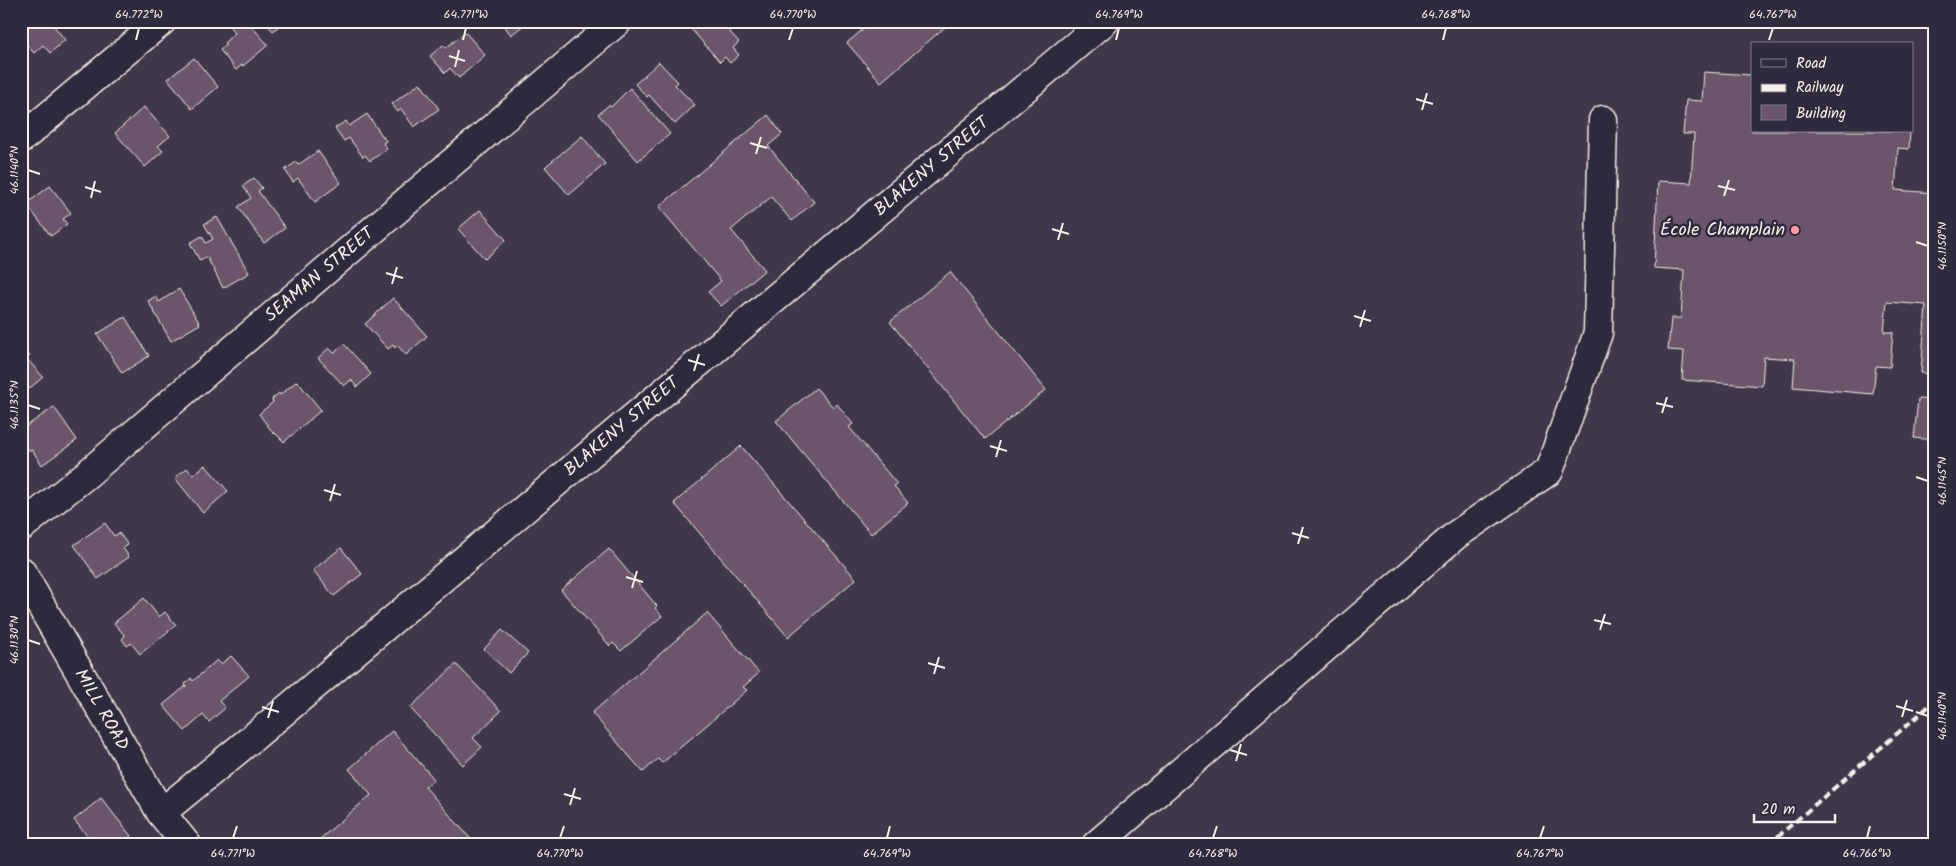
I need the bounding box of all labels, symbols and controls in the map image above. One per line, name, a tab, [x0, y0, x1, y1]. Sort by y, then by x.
text: 64.772°W	[115, 5, 163, 24]
text: 64.771°W	[444, 5, 488, 24]
text: 64.770°W	[770, 5, 816, 24]
text: 64.769°W	[1095, 5, 1143, 24]
text: 64.768°W	[1421, 5, 1471, 24]
text: 64.767°W	[1749, 5, 1797, 24]
legend	[1751, 42, 1914, 132]
text: Road	[1796, 52, 1827, 76]
text: Railway	[1796, 76, 1844, 100]
text: Building	[1796, 102, 1846, 126]
street label: BLAKENY STREET	[868, 109, 997, 224]
text: 46.1140°N	[5, 146, 24, 194]
place label: École Champlain	[1660, 216, 1785, 245]
street label: SEAMAN STREET	[259, 219, 382, 330]
text: 46.1150°N	[1933, 222, 1952, 270]
marker: École Champlain	[1789, 224, 1801, 236]
street label: BLAKENY STREET	[558, 369, 687, 484]
text: 46.1135°N	[5, 380, 24, 430]
text: 46.1145°N	[1933, 457, 1952, 505]
text: 46.1130°N	[5, 616, 24, 664]
street label: MILL ROAD	[66, 663, 136, 757]
text: 46.1140°N	[1933, 692, 1952, 740]
scale bar	[1754, 791, 1835, 823]
text: 20 m	[1761, 798, 1795, 822]
text: 64.771°W	[211, 844, 255, 863]
text: 64.770°W	[537, 844, 583, 863]
text: 64.769°W	[863, 844, 911, 863]
text: 64.768°W	[1188, 844, 1238, 863]
text: 64.767°W	[1516, 844, 1564, 863]
text: 64.766°W	[1843, 844, 1891, 863]

